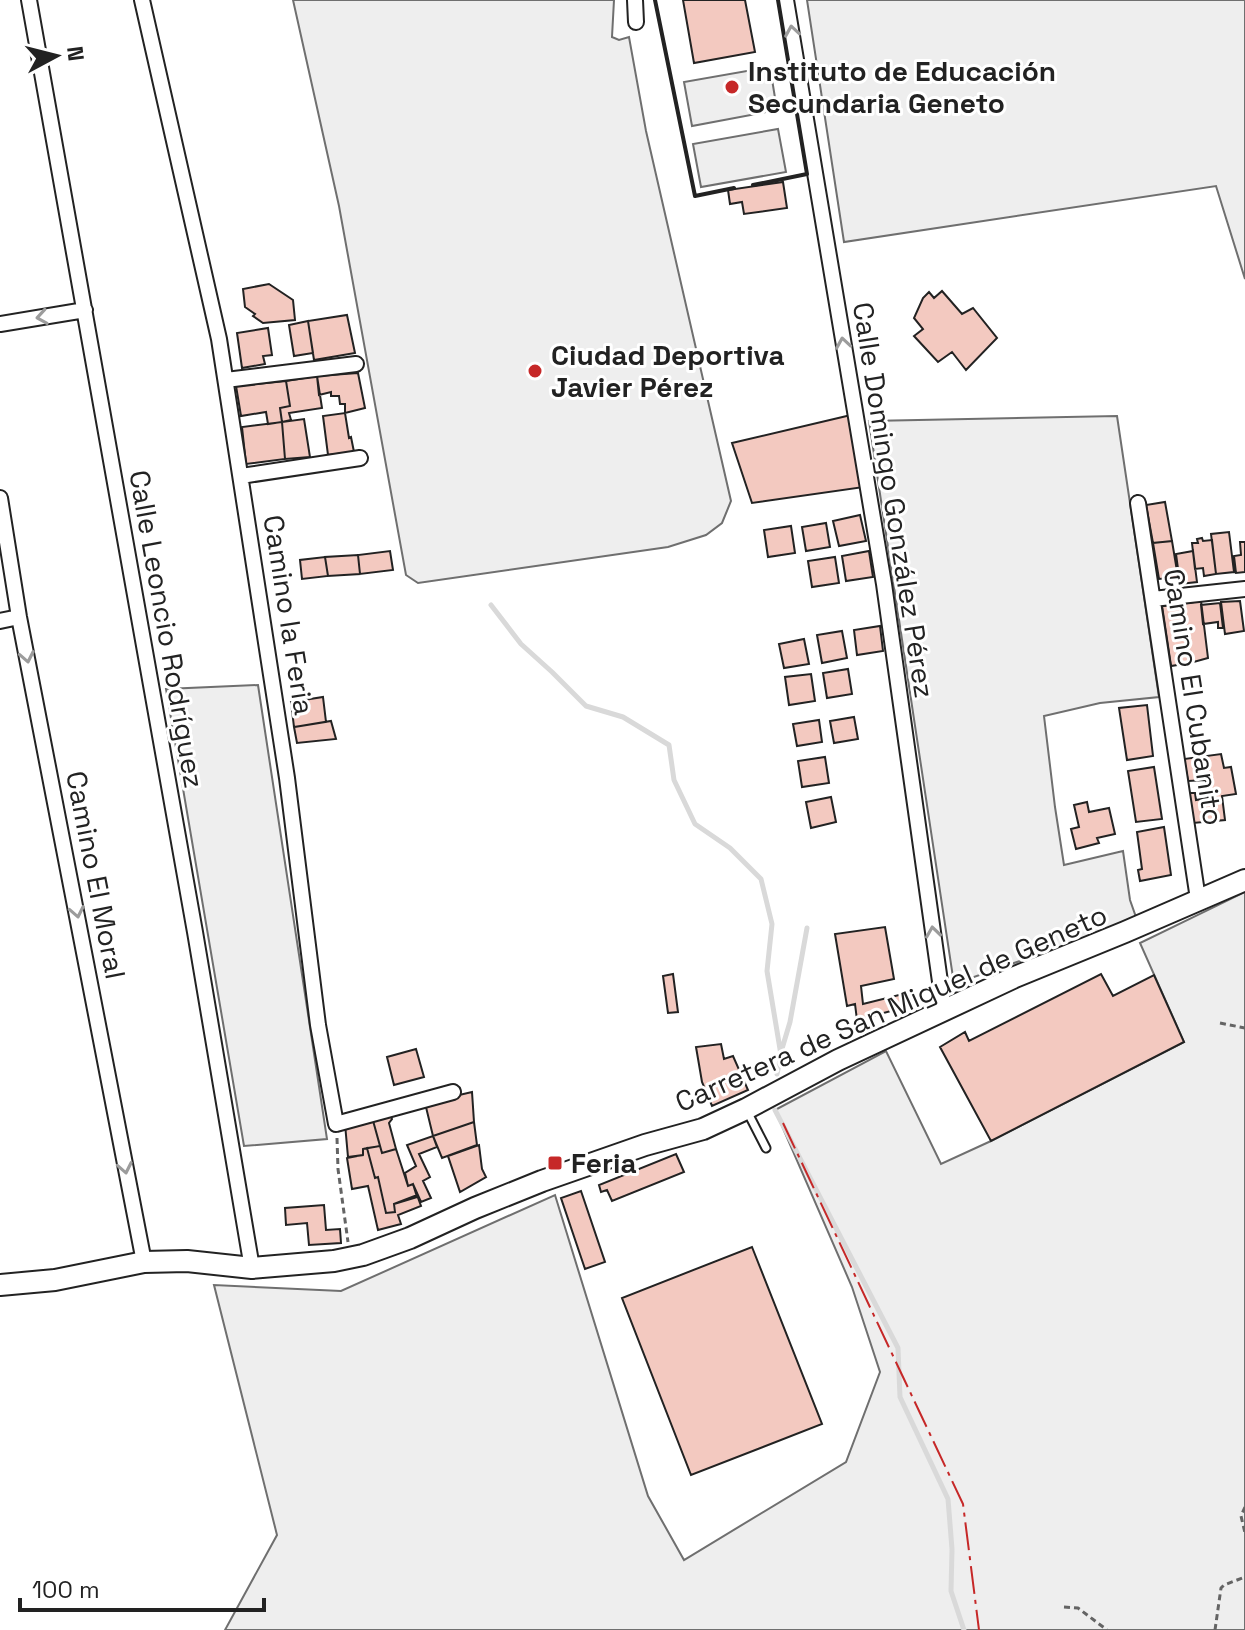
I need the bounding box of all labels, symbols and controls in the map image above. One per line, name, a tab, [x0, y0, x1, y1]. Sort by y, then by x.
north arrow	[16, 16, 96, 96]
one-way arrow	[784, 25, 801, 38]
text: N	[61, 45, 91, 63]
place label: Instituto de Educación Secundaria Geneto	[748, 53, 1056, 121]
marker: Instituto de Educación Secundaria Geneto	[723, 78, 741, 96]
street label: Calle Domingo González Pérez	[845, 300, 943, 700]
one-way arrow	[36, 308, 49, 325]
one-way arrow	[836, 336, 853, 350]
place label: Ciudad Deportiva Javier Pérez	[551, 337, 785, 405]
marker: Ciudad Deportiva Javier Pérez	[526, 362, 544, 380]
street label: Calle Leoncio Rodríguez	[121, 467, 213, 791]
street label: Camino la Feria	[255, 512, 323, 718]
street label: Camino El Cubanito	[1156, 566, 1232, 828]
one-way arrow	[18, 650, 35, 664]
street label: Camino El Moral	[58, 768, 134, 982]
street label: Carretera de San Miguel de Geneto	[669, 896, 1113, 1120]
one-way arrow	[68, 905, 85, 919]
one-way arrow	[925, 925, 942, 939]
place label: Feria	[571, 1145, 637, 1181]
marker: Feria	[546, 1154, 564, 1172]
one-way arrow	[116, 1161, 133, 1175]
scale bar	[20, 1562, 264, 1612]
text: 100 m	[32, 1574, 100, 1605]

